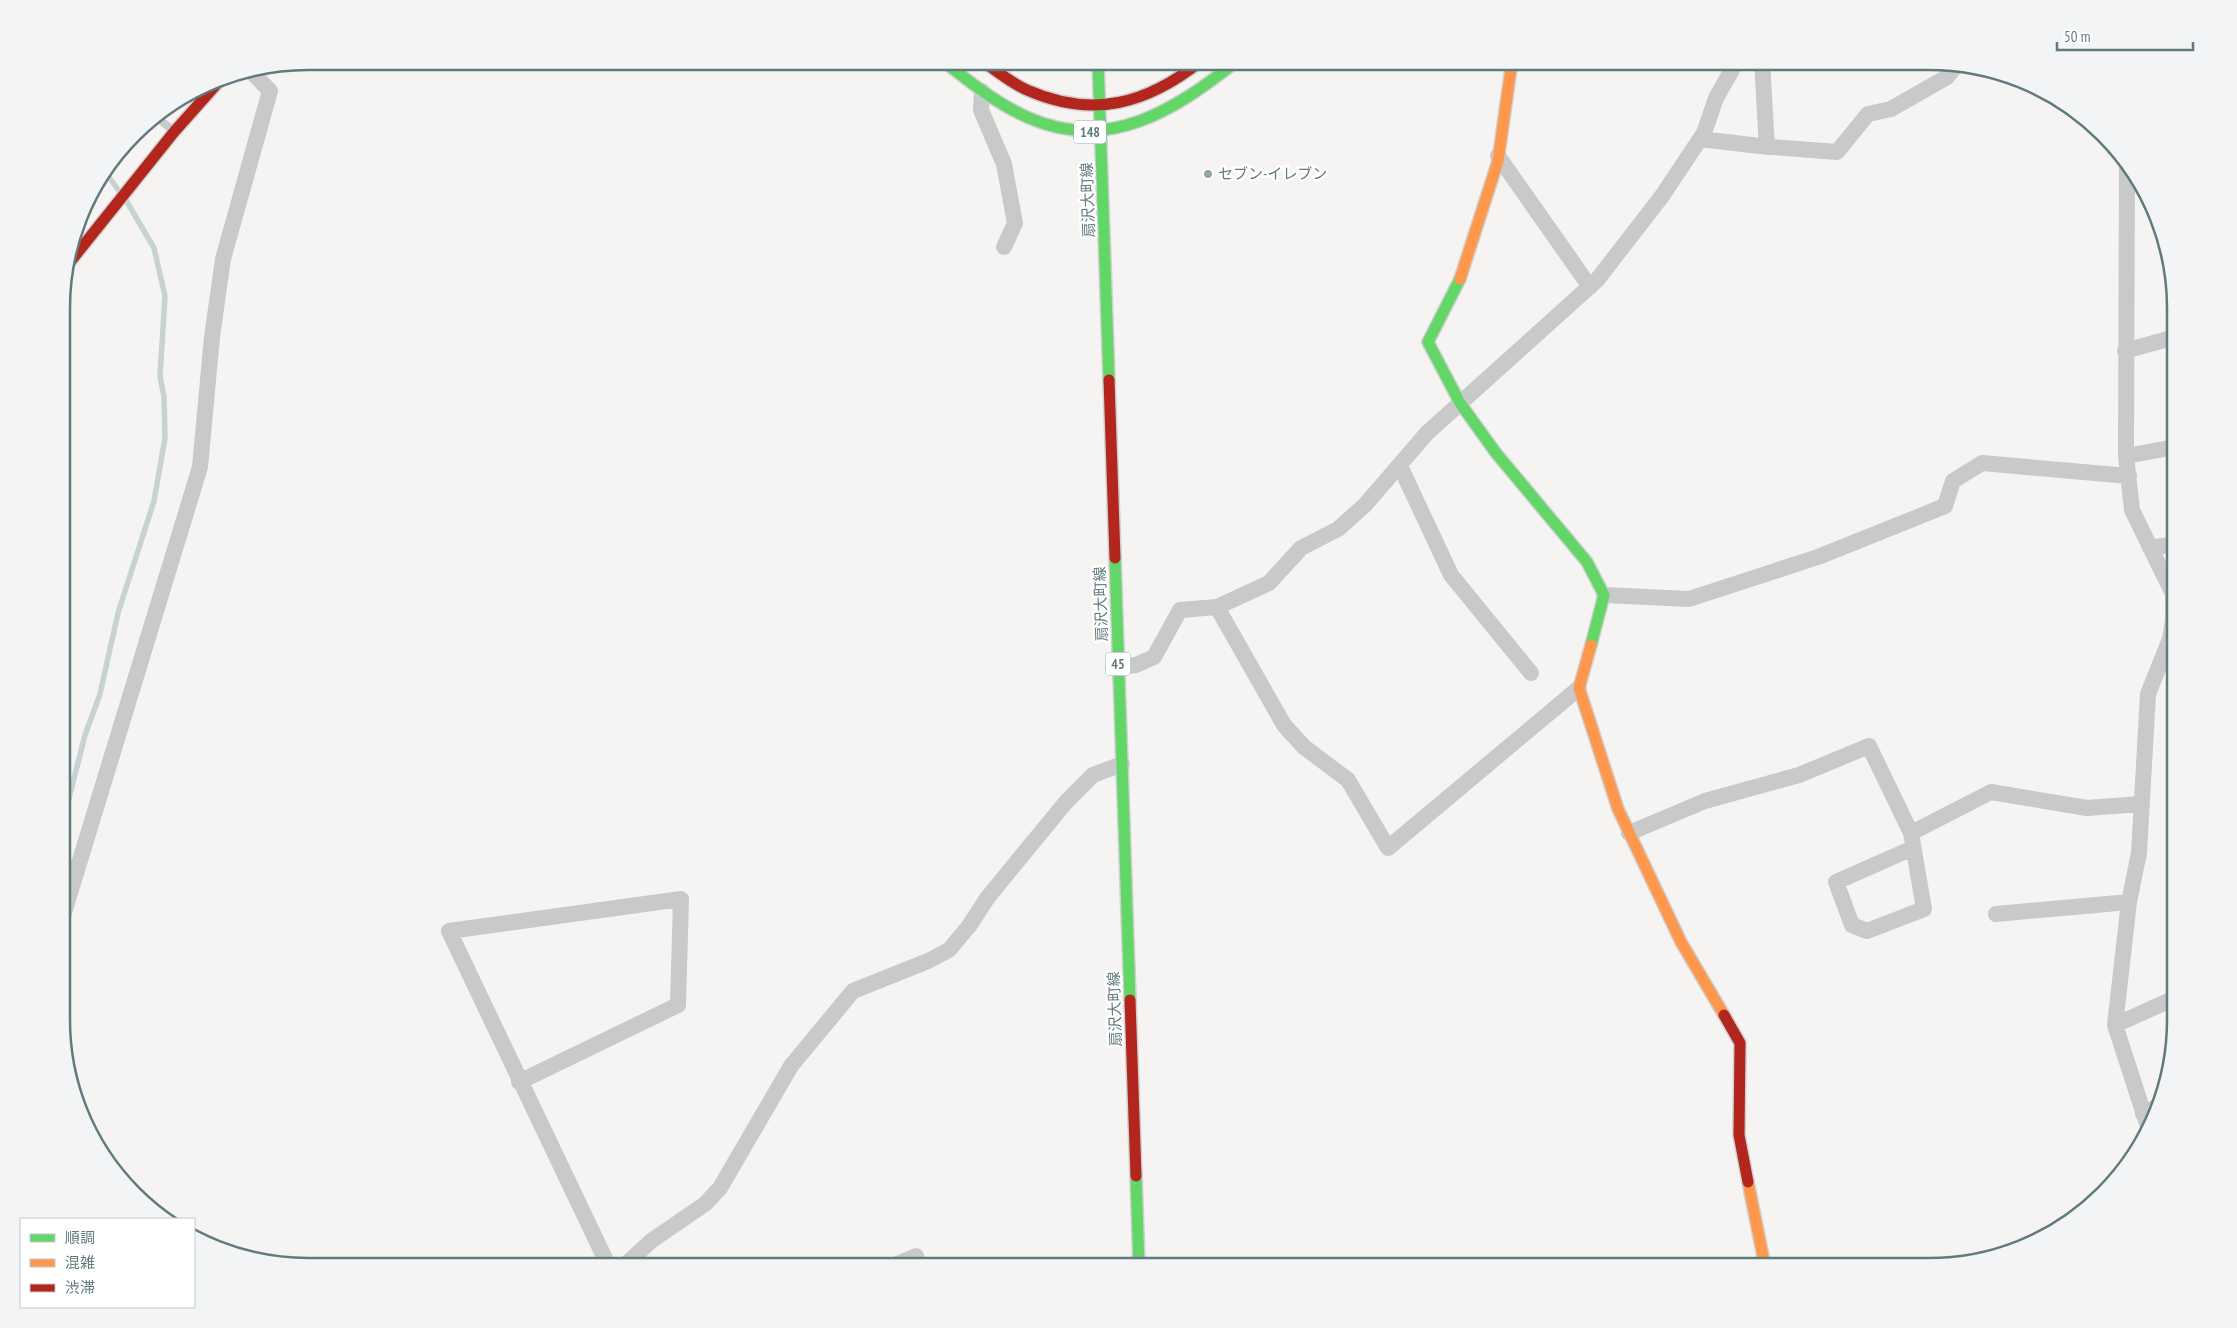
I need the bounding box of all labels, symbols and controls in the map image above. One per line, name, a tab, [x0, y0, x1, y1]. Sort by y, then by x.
scale bar	[2057, 20, 2193, 52]
text: 50 m	[2064, 27, 2090, 46]
road number: 148	[1074, 120, 1106, 144]
street label: 扇沢大町線	[1077, 162, 1098, 238]
place label: セブン-イレブン	[1218, 164, 1327, 183]
marker: セブン-イレブン	[1202, 168, 1214, 180]
street label: 扇沢大町線	[1090, 566, 1111, 642]
road number: 45	[1106, 652, 1130, 676]
street label: 扇沢大町線	[1104, 971, 1125, 1047]
legend	[20, 1218, 195, 1308]
text: 順調	[65, 1228, 95, 1247]
text: 混雑	[65, 1253, 95, 1272]
text: 渋滞	[65, 1278, 95, 1297]

